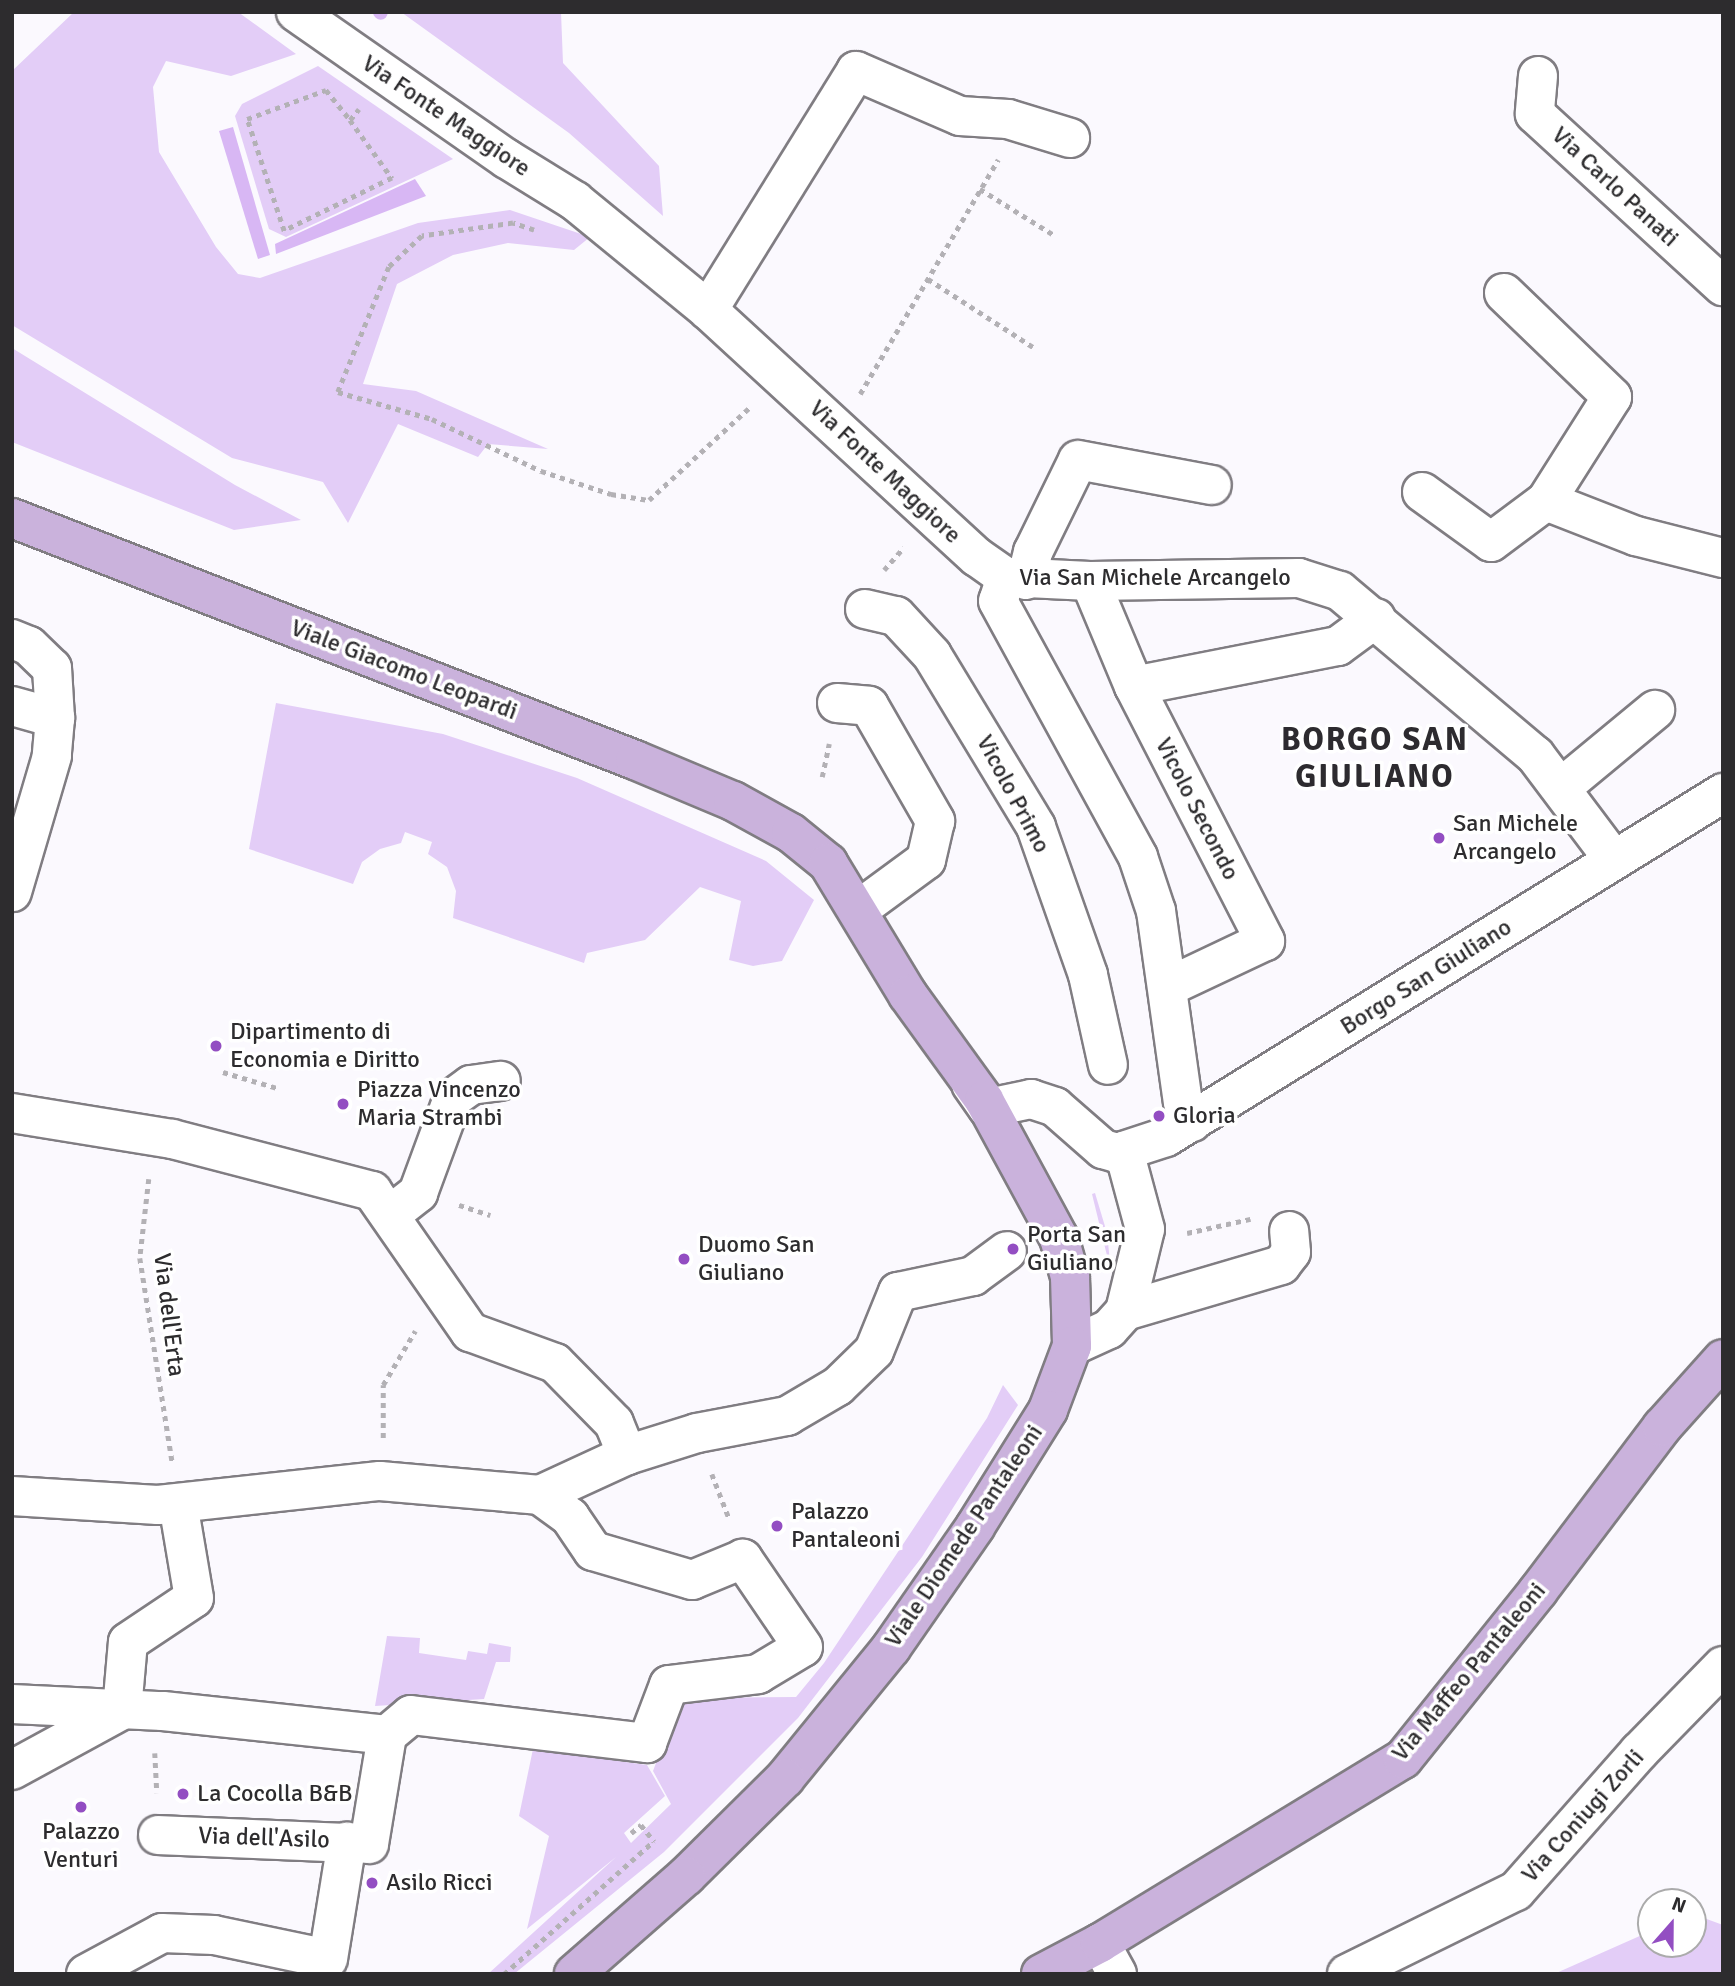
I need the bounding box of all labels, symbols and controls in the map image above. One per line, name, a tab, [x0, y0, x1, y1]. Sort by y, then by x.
street label: Via Fonte Maggiore	[356, 49, 536, 183]
street label: Via Carlo Panati	[1546, 121, 1684, 253]
street label: Via Fonte Maggiore	[803, 394, 967, 550]
street label: Via San Michele Arcangelo	[1019, 564, 1291, 592]
street label: Viale Giacomo Leopardi	[287, 614, 521, 726]
district label: BORGO SAN GIULIANO	[1282, 722, 1468, 797]
street label: Vicolo Primo	[970, 730, 1056, 858]
street label: Vicolo Secondo	[1149, 733, 1245, 885]
place label: San Michele Arcangelo	[1453, 810, 1578, 866]
marker: San Michele Arcangelo	[1431, 830, 1447, 846]
street label: Borgo San Giuliano	[1335, 913, 1517, 1041]
place label: Dipartimento di Economia e Diritto	[230, 1018, 420, 1074]
marker: Dipartimento di Economia e Diritto	[208, 1038, 224, 1054]
place label: Piazza Vincenzo Maria Strambi	[357, 1076, 521, 1132]
marker: Piazza Vincenzo Maria Strambi	[335, 1096, 351, 1112]
place label: Gloria	[1173, 1102, 1236, 1130]
marker: Gloria	[1151, 1108, 1167, 1124]
place label: Porta San Giuliano	[1027, 1221, 1126, 1277]
place label: Duomo San Giuliano	[698, 1231, 815, 1287]
marker: Porta San Giuliano	[1005, 1241, 1021, 1257]
marker: Duomo San Giuliano	[676, 1251, 692, 1267]
street label: Via dell'Erta	[147, 1252, 191, 1378]
street label: Viale Diomede Pantaleoni	[879, 1419, 1049, 1653]
place label: Palazzo Pantaleoni	[791, 1498, 901, 1554]
marker: Palazzo Pantaleoni	[769, 1518, 785, 1534]
street label: Via Maffeo Pantaleoni	[1386, 1577, 1552, 1767]
street label: Via Coniugi Zorli	[1516, 1743, 1650, 1889]
place label: La Cocolla B&B	[197, 1780, 352, 1808]
marker: La Cocolla B&B	[175, 1786, 191, 1802]
marker: Palazzo Venturi	[73, 1799, 89, 1815]
place label: Palazzo Venturi	[42, 1818, 120, 1874]
street label: Via dell'Asilo	[198, 1821, 330, 1855]
place label: Asilo Ricci	[386, 1869, 492, 1897]
marker: Asilo Ricci	[364, 1875, 380, 1891]
north arrow	[1637, 1888, 1707, 1958]
text: N	[1668, 1892, 1689, 1919]

